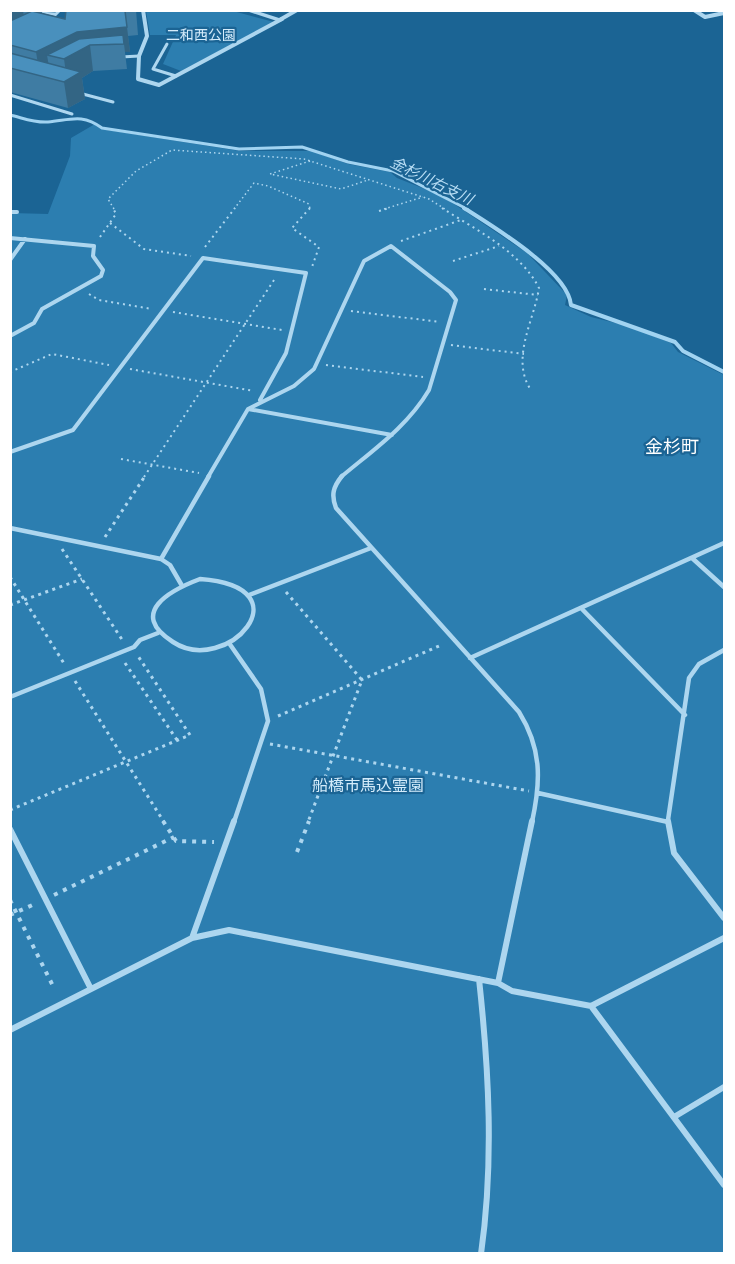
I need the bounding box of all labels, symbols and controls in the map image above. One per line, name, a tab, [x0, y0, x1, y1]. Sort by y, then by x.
park label: 二和西公園	[166, 25, 236, 44]
water label: 金杉川右支川	[387, 151, 479, 210]
district label: 金杉町	[645, 434, 699, 458]
park label: 船橋市馬込霊園	[312, 774, 424, 796]

